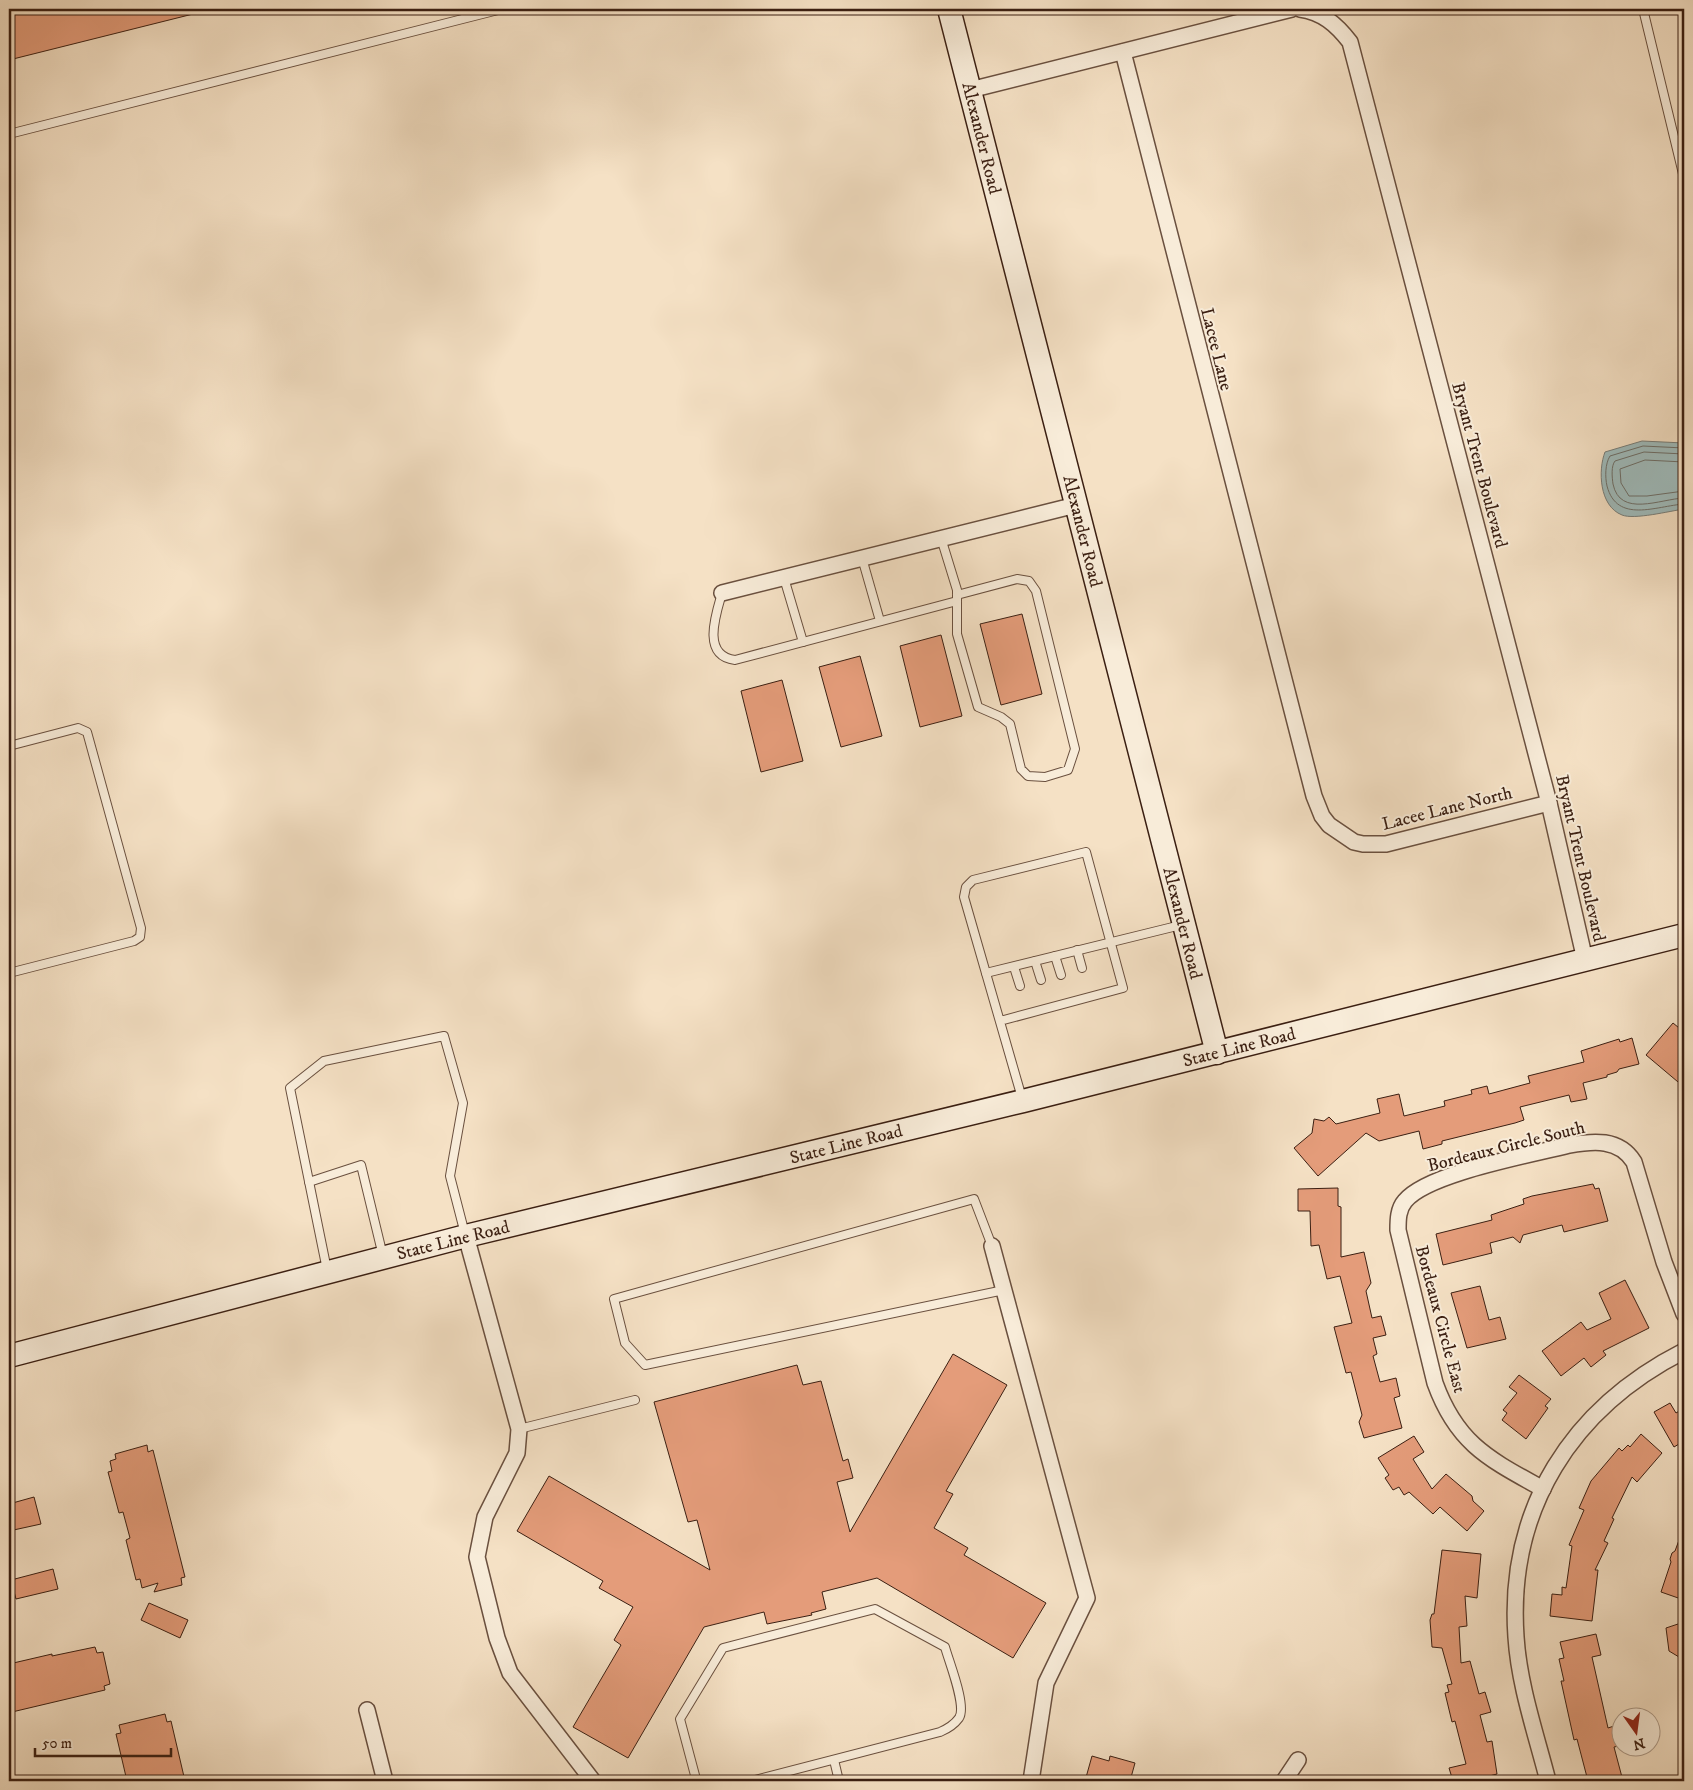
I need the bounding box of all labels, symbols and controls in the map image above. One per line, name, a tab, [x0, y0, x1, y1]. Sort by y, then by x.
street label: Alexander Road	[957, 80, 1006, 196]
street label: Lacee Lane	[1195, 306, 1237, 393]
street label: Bryant Trent Boulevard	[1446, 380, 1512, 551]
street label: Alexander Road	[1058, 473, 1107, 589]
street label: Bryant Trent Boulevard	[1550, 773, 1610, 944]
street label: Lacee Lane North	[1380, 782, 1515, 836]
street label: Alexander Road	[1158, 865, 1207, 981]
street label: State Line Road	[1181, 1023, 1298, 1073]
street label: Bordeaux Circle South	[1425, 1117, 1588, 1177]
street label: State Line Road	[788, 1120, 905, 1170]
street label: State Line Road	[395, 1216, 512, 1266]
street label: Bordeaux Circle East	[1410, 1243, 1470, 1396]
north arrow	[1610, 1708, 1660, 1758]
scale bar	[35, 1725, 171, 1757]
text: 50 m	[42, 1734, 72, 1753]
text: N	[1631, 1734, 1647, 1754]

